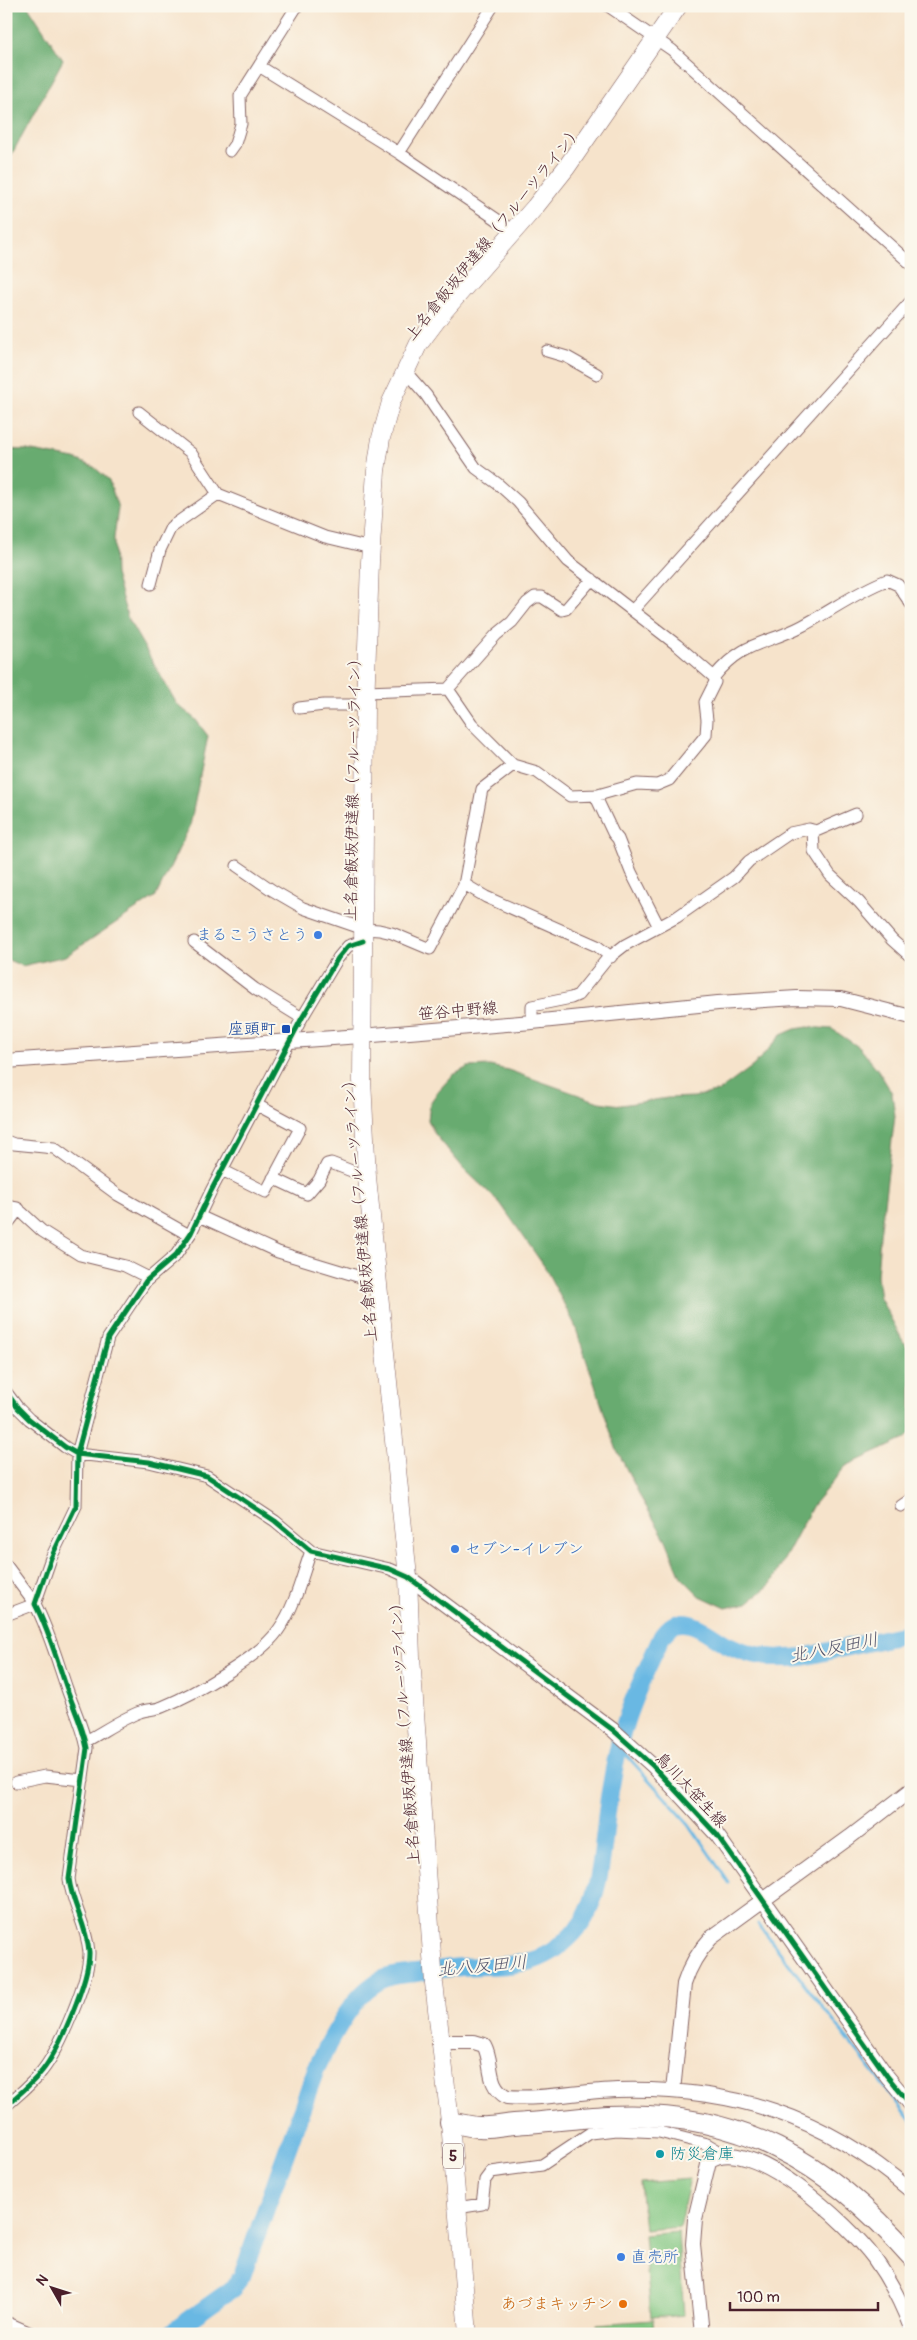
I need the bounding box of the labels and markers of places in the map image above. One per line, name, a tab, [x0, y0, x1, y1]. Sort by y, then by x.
place label: まるこうさとう	[196, 925, 308, 945]
marker: まるこうさとう	[312, 929, 324, 941]
place label: 座頭町	[228, 1019, 276, 1039]
marker: 座頭町	[280, 1023, 292, 1035]
place label: セブン-イレブン	[465, 1539, 584, 1559]
marker: セブン-イレブン	[449, 1543, 461, 1555]
place label: 防災倉庫	[670, 2144, 734, 2164]
marker: 防災倉庫	[654, 2148, 666, 2160]
place label: 直売所	[631, 2247, 679, 2267]
marker: 直売所	[615, 2251, 627, 2263]
place label: あづまキッチン	[501, 2294, 613, 2314]
marker: あづまキッチン	[617, 2298, 629, 2310]

